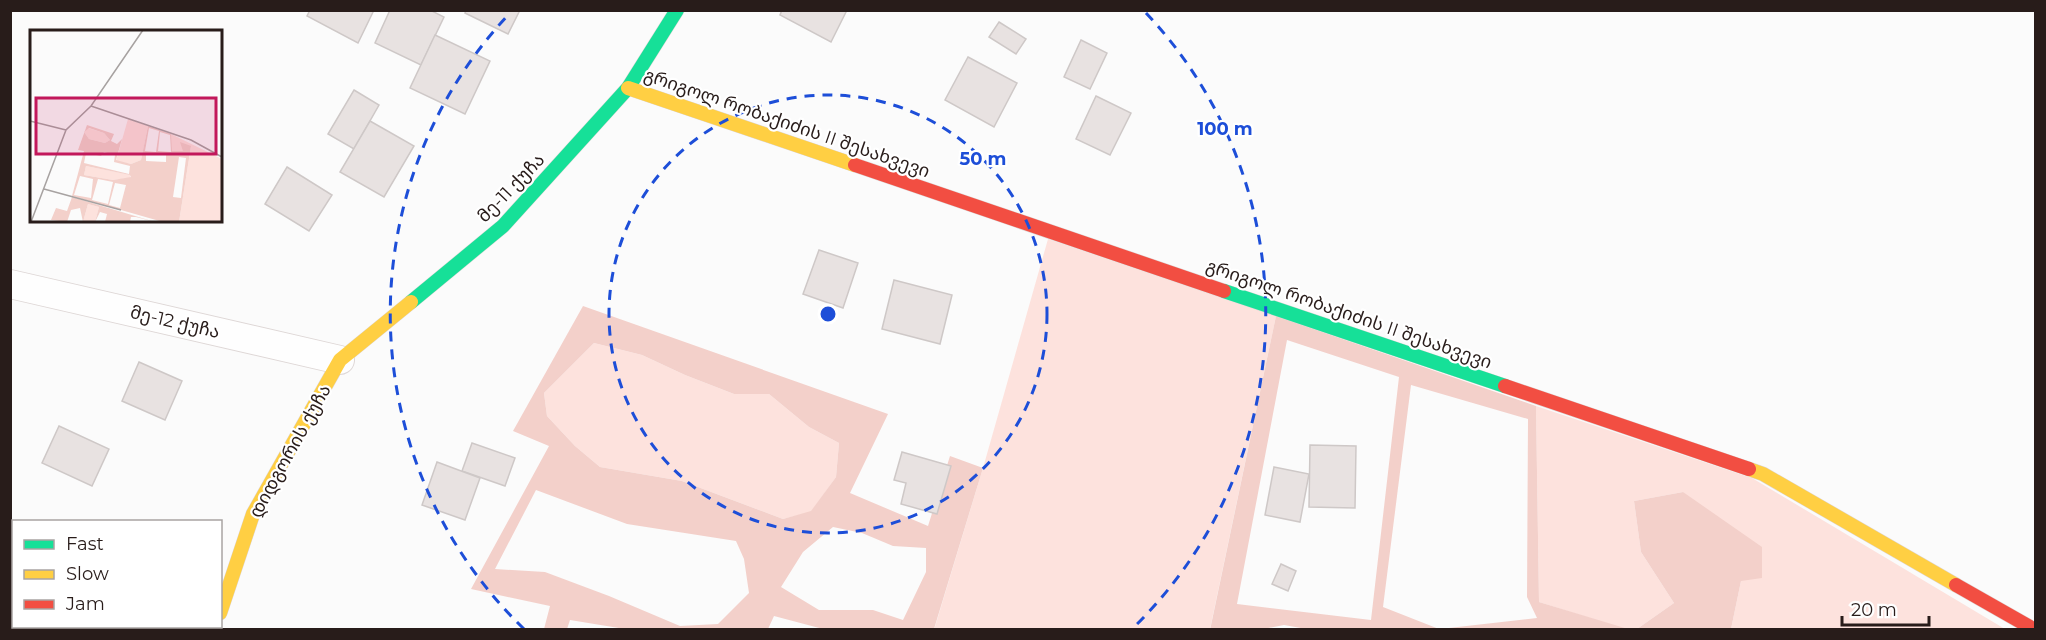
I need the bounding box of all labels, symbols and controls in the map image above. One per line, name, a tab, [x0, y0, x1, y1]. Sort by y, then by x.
inset map	[30, 30, 222, 222]
street label: გრიგოლ რობაქიძის II შესახვევი	[641, 64, 933, 182]
text: 100 m	[1197, 118, 1253, 140]
text: 50 m	[960, 148, 1006, 170]
street label: მე-11 ქუჩა	[473, 149, 549, 227]
street label: გრიგოლ რობაქიძის II შესახვევი	[1203, 255, 1495, 373]
street label: მე-12 ქუჩა	[128, 301, 222, 343]
centre of rings	[818, 304, 838, 324]
street label: დიდგორის ქუჩა	[244, 381, 336, 521]
legend	[12, 520, 222, 628]
text: Fast	[66, 533, 104, 555]
text: Slow	[66, 563, 109, 585]
scale bar	[1842, 589, 1929, 627]
text: Jam	[65, 593, 105, 615]
text: 20 m	[1851, 599, 1897, 621]

